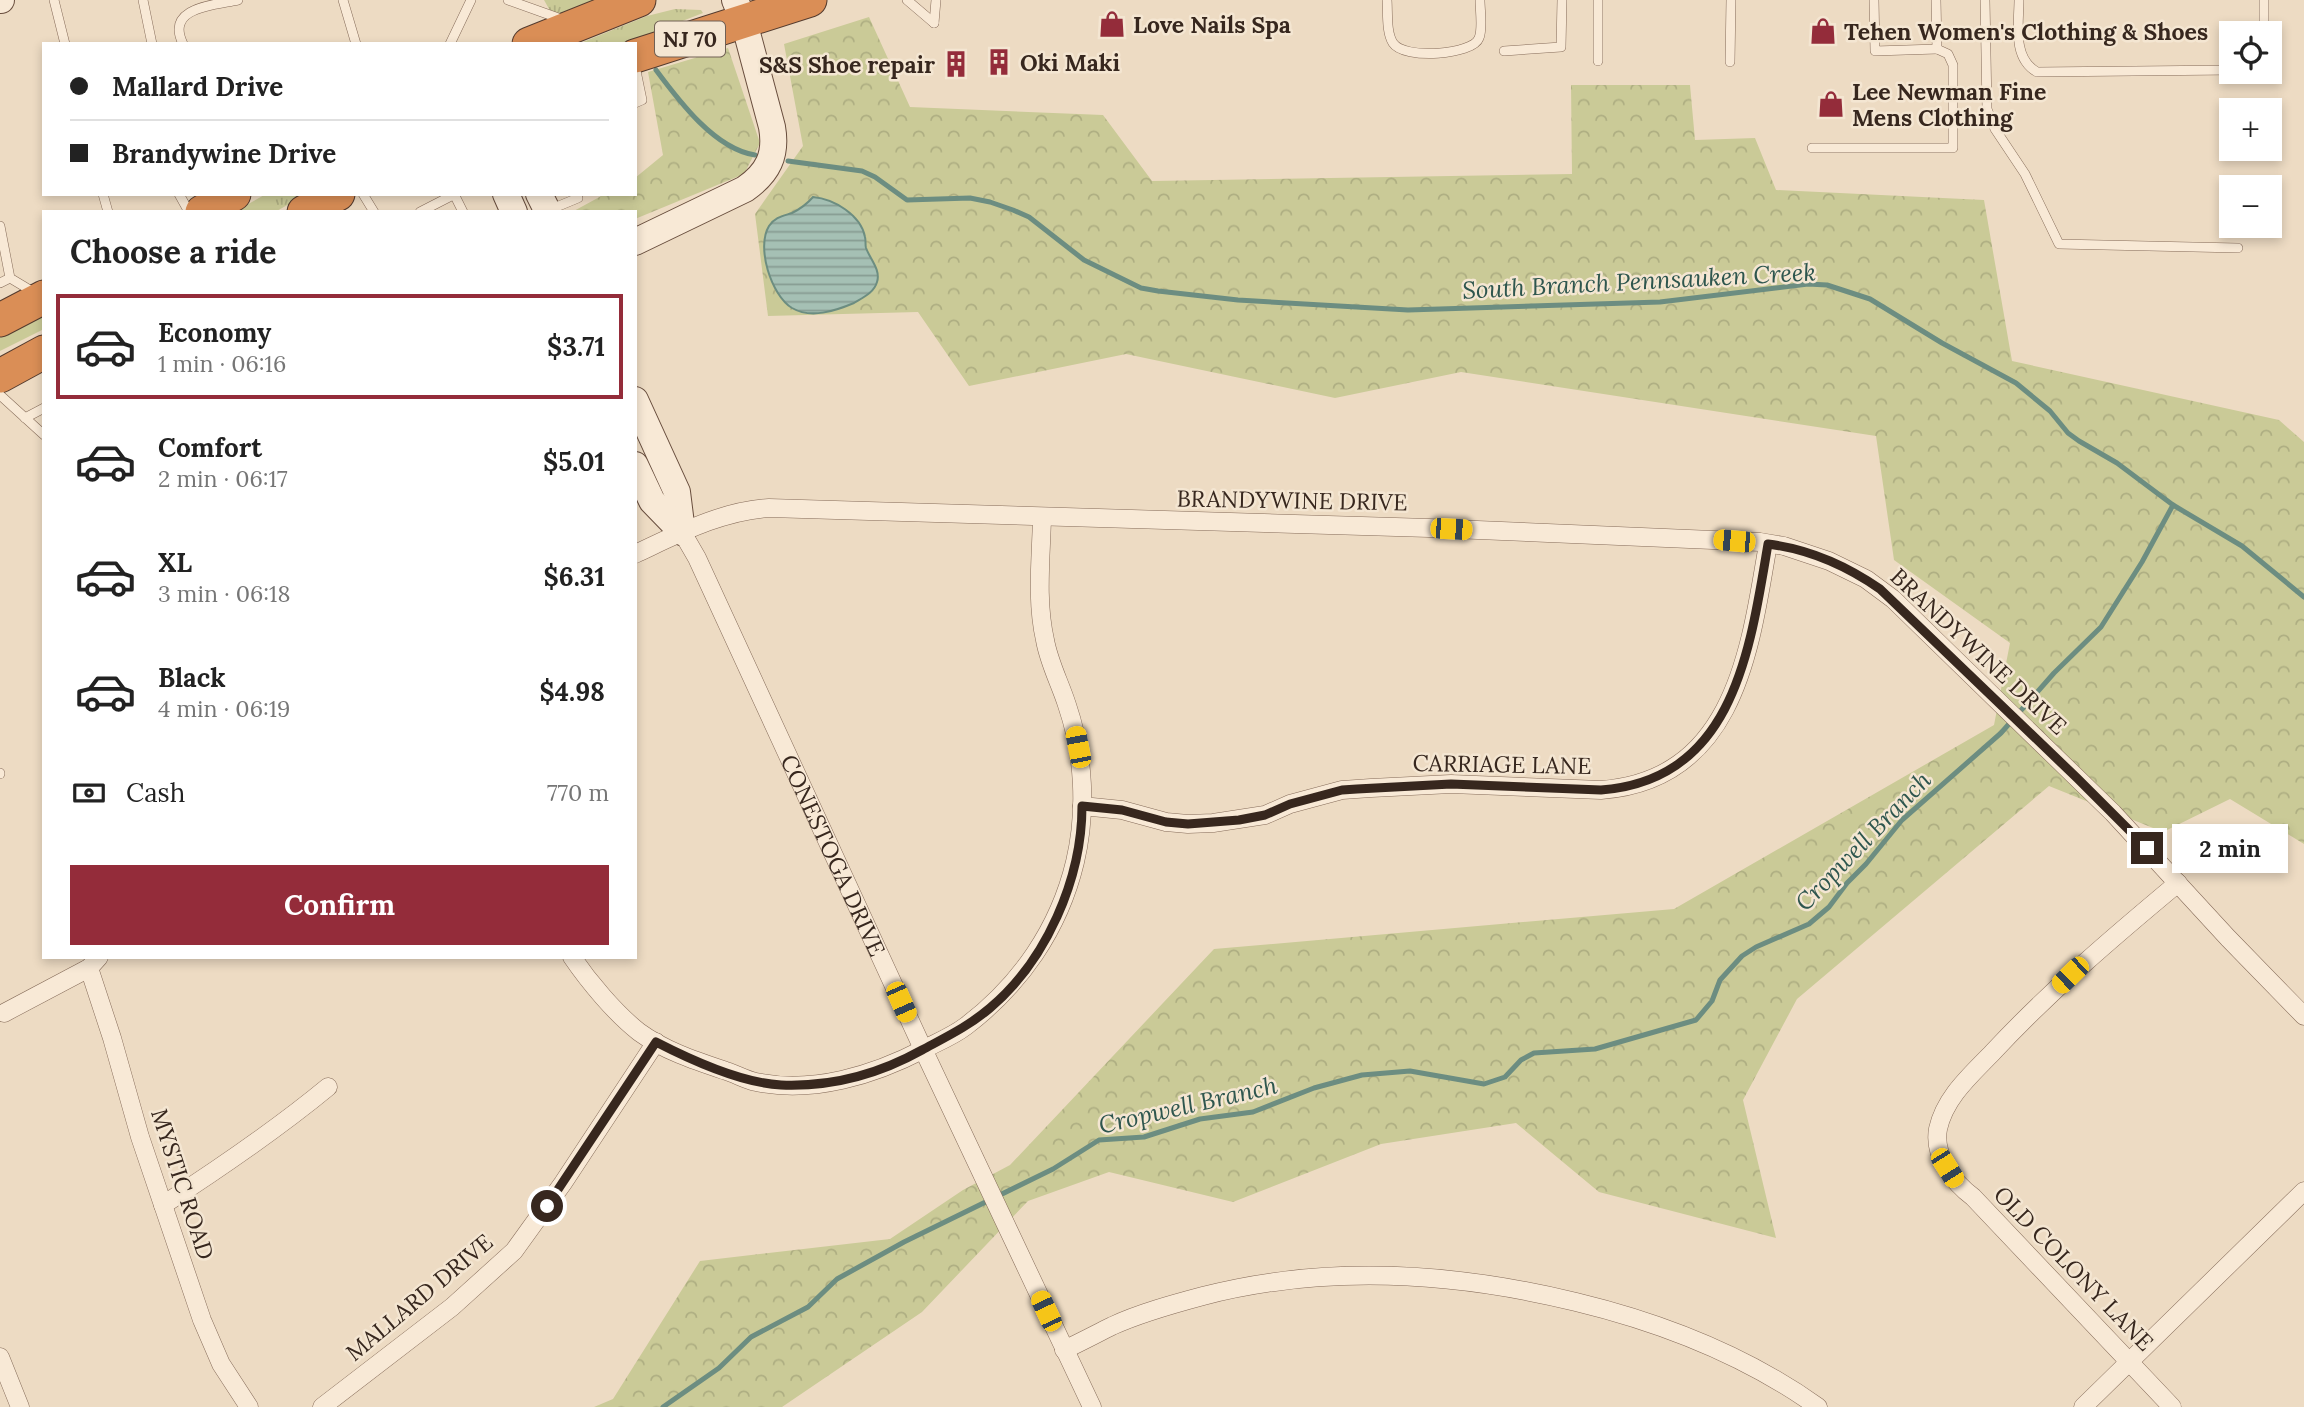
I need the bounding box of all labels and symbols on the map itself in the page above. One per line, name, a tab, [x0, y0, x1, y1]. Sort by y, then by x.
shop icon: Love Nails Spa	[1097, 9, 1127, 39]
place label: Love Nails Spa	[1133, 10, 1291, 39]
shop icon: Tehen Women's Clothing & Shoes	[1808, 16, 1838, 46]
place label: Tehen Women's Clothing & Shoes	[1844, 17, 2208, 46]
road number: NJ 70	[655, 22, 725, 56]
building icon: Oki Maki	[984, 47, 1014, 77]
place label: Oki Maki	[1020, 48, 1120, 77]
building icon: S&S Shoe repair	[941, 49, 971, 79]
place label: S&S Shoe repair	[759, 50, 935, 79]
place label: Lee Newman Fine Mens Clothing	[1852, 77, 2046, 132]
shop icon: Lee Newman Fine Mens Clothing	[1816, 89, 1846, 119]
water label: South Branch Pennsauken Creek	[1461, 256, 1817, 306]
street label: BRANDYWINE DRIVE	[1176, 483, 1408, 517]
car	[1430, 517, 1473, 541]
car	[1713, 529, 1756, 553]
street label: BRANDYWINE DRIVE	[1885, 562, 2073, 740]
car	[1064, 724, 1093, 770]
street label: CARRIAGE LANE	[1412, 748, 1592, 780]
street label: CONESTOGA DRIVE	[775, 750, 893, 960]
water label: Cropwell Branch	[1789, 764, 1938, 917]
callout: 2 min	[2172, 824, 2287, 872]
route end	[2131, 832, 2163, 864]
car	[2048, 953, 2093, 997]
car	[883, 979, 920, 1025]
water label: Cropwell Branch	[1096, 1069, 1281, 1141]
street label: MYSTIC ROAD	[145, 1105, 221, 1263]
car	[1927, 1145, 1968, 1191]
street label: OLD COLONY LANE	[1988, 1180, 2160, 1356]
route start	[531, 1190, 563, 1222]
street label: MALLARD DRIVE	[340, 1227, 498, 1367]
car	[1028, 1288, 1065, 1334]

